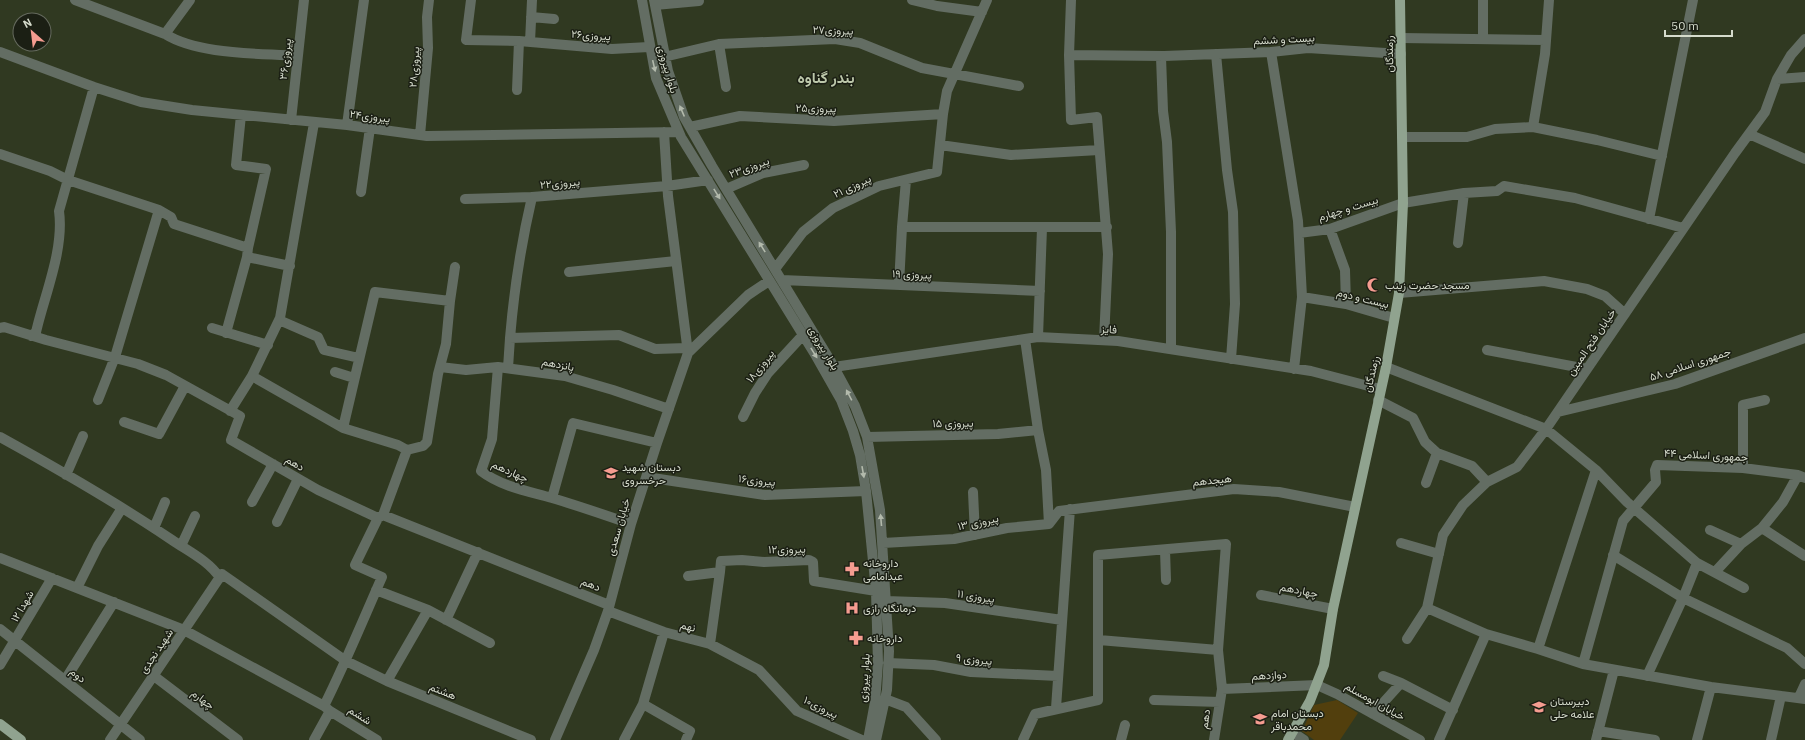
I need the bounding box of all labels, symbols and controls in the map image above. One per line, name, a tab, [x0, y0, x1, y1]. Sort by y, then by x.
north arrow	[12, 12, 52, 52]
scale bar	[1665, 12, 1732, 38]
text: N	[21, 15, 34, 31]
text: 50 m	[1671, 18, 1699, 33]
street label: پیروزی۲۷	[812, 22, 854, 39]
street label: پیروزی۲۶	[571, 27, 612, 44]
street label: بیست و ششم	[1253, 30, 1315, 49]
street label: رزمندگان	[1382, 35, 1396, 73]
street label: پیروزی۳۶	[276, 38, 295, 80]
street label: بلوار پیروزی	[654, 43, 682, 95]
street label: پیروزی۲۸	[406, 46, 423, 88]
one-way arrow	[651, 60, 657, 72]
district label: بندر گناوه	[798, 68, 854, 87]
street label: پیروزی۲۵	[795, 101, 837, 116]
one-way arrow	[678, 105, 684, 117]
street label: پیروزی۲۴	[349, 107, 391, 126]
street label: پیروزی۲۳	[727, 153, 772, 182]
street label: پیروزی ۲۱	[831, 171, 874, 202]
street label: پیروزی۲۲	[539, 174, 581, 193]
one-way arrow	[713, 188, 720, 200]
street label: بیست و چهارم	[1316, 192, 1380, 225]
one-way arrow	[758, 242, 766, 252]
street label: پیروزی ۱۹	[892, 266, 932, 283]
mosque icon: مسجد حضرت زینب	[1366, 277, 1382, 293]
place label: مسجد حضرت زینب	[1385, 278, 1470, 292]
street label: بیست و دوم	[1335, 285, 1391, 312]
street label: خیابان فتح المبین	[1563, 306, 1619, 379]
street label: فایز	[1100, 321, 1117, 337]
street label: بلوار پیروزی	[804, 323, 843, 373]
street label: جمهوری اسلامی ۵۸	[1648, 344, 1732, 384]
street label: پیروزی۱۸	[743, 346, 778, 386]
one-way arrow	[810, 348, 818, 358]
street label: پانزدهم	[540, 354, 575, 375]
street label: رزمندگان	[1360, 354, 1382, 394]
one-way arrow	[846, 390, 853, 401]
street label: پیروزی ۱۵	[932, 416, 974, 431]
street label: جمهوری اسلامی ۴۴	[1663, 446, 1749, 464]
street label: دهم	[282, 452, 307, 475]
street label: چهاردهم	[489, 457, 530, 486]
place label: دبستان شهید حرخسروی	[622, 460, 681, 487]
school or university icon: دبستان شهید حرخسروی	[603, 465, 619, 481]
one-way arrow	[860, 466, 866, 478]
street label: پیروزی۱۶	[738, 471, 776, 490]
street label: هیجدهم	[1192, 471, 1233, 490]
street label: خیابان سعدی	[603, 497, 633, 557]
street label: پیروزی ۱۳	[956, 511, 1000, 534]
one-way arrow	[877, 514, 884, 527]
street label: پیروزی۱۲	[768, 542, 806, 557]
place label: داروخانه عبدامامی	[863, 556, 903, 583]
pharmacy icon: داروخانه عبدامامی	[844, 561, 860, 577]
street label: دهم	[579, 574, 603, 595]
street label: چهاردهم	[1279, 579, 1319, 602]
street label: پیروزی ۱۱	[956, 586, 996, 607]
street label: شهدا ۱۲	[7, 587, 37, 624]
hospital icon: درمانگاه رازی	[844, 600, 860, 616]
place label: درمانگاه رازی	[863, 601, 916, 615]
street label: نهم	[678, 617, 697, 636]
street label: شهید نجدی	[136, 626, 176, 676]
pharmacy icon: داروخانه	[848, 630, 864, 646]
place label: داروخانه	[867, 631, 902, 645]
street label: پیروزی ۹	[955, 650, 993, 669]
street label: بلوار پیروزی	[855, 653, 874, 703]
street label: دوم	[66, 664, 89, 686]
street label: دوازدهم	[1251, 667, 1287, 684]
street label: هشتم	[427, 679, 459, 704]
street label: خیابان ابومسلم	[1342, 679, 1408, 724]
street label: چهارم	[188, 686, 217, 713]
street label: پیروزی۱۰	[801, 693, 841, 722]
place label: دبیرستان علامه حلی	[1550, 694, 1595, 721]
school or university icon: دبیرستان علامه حلی	[1531, 699, 1547, 715]
street label: ششم	[345, 702, 375, 729]
place label: دبستان امام محمدباقر	[1270, 706, 1324, 733]
street label: دهم	[1197, 708, 1214, 730]
school or university icon: دبستان امام محمدباقر	[1252, 711, 1268, 727]

